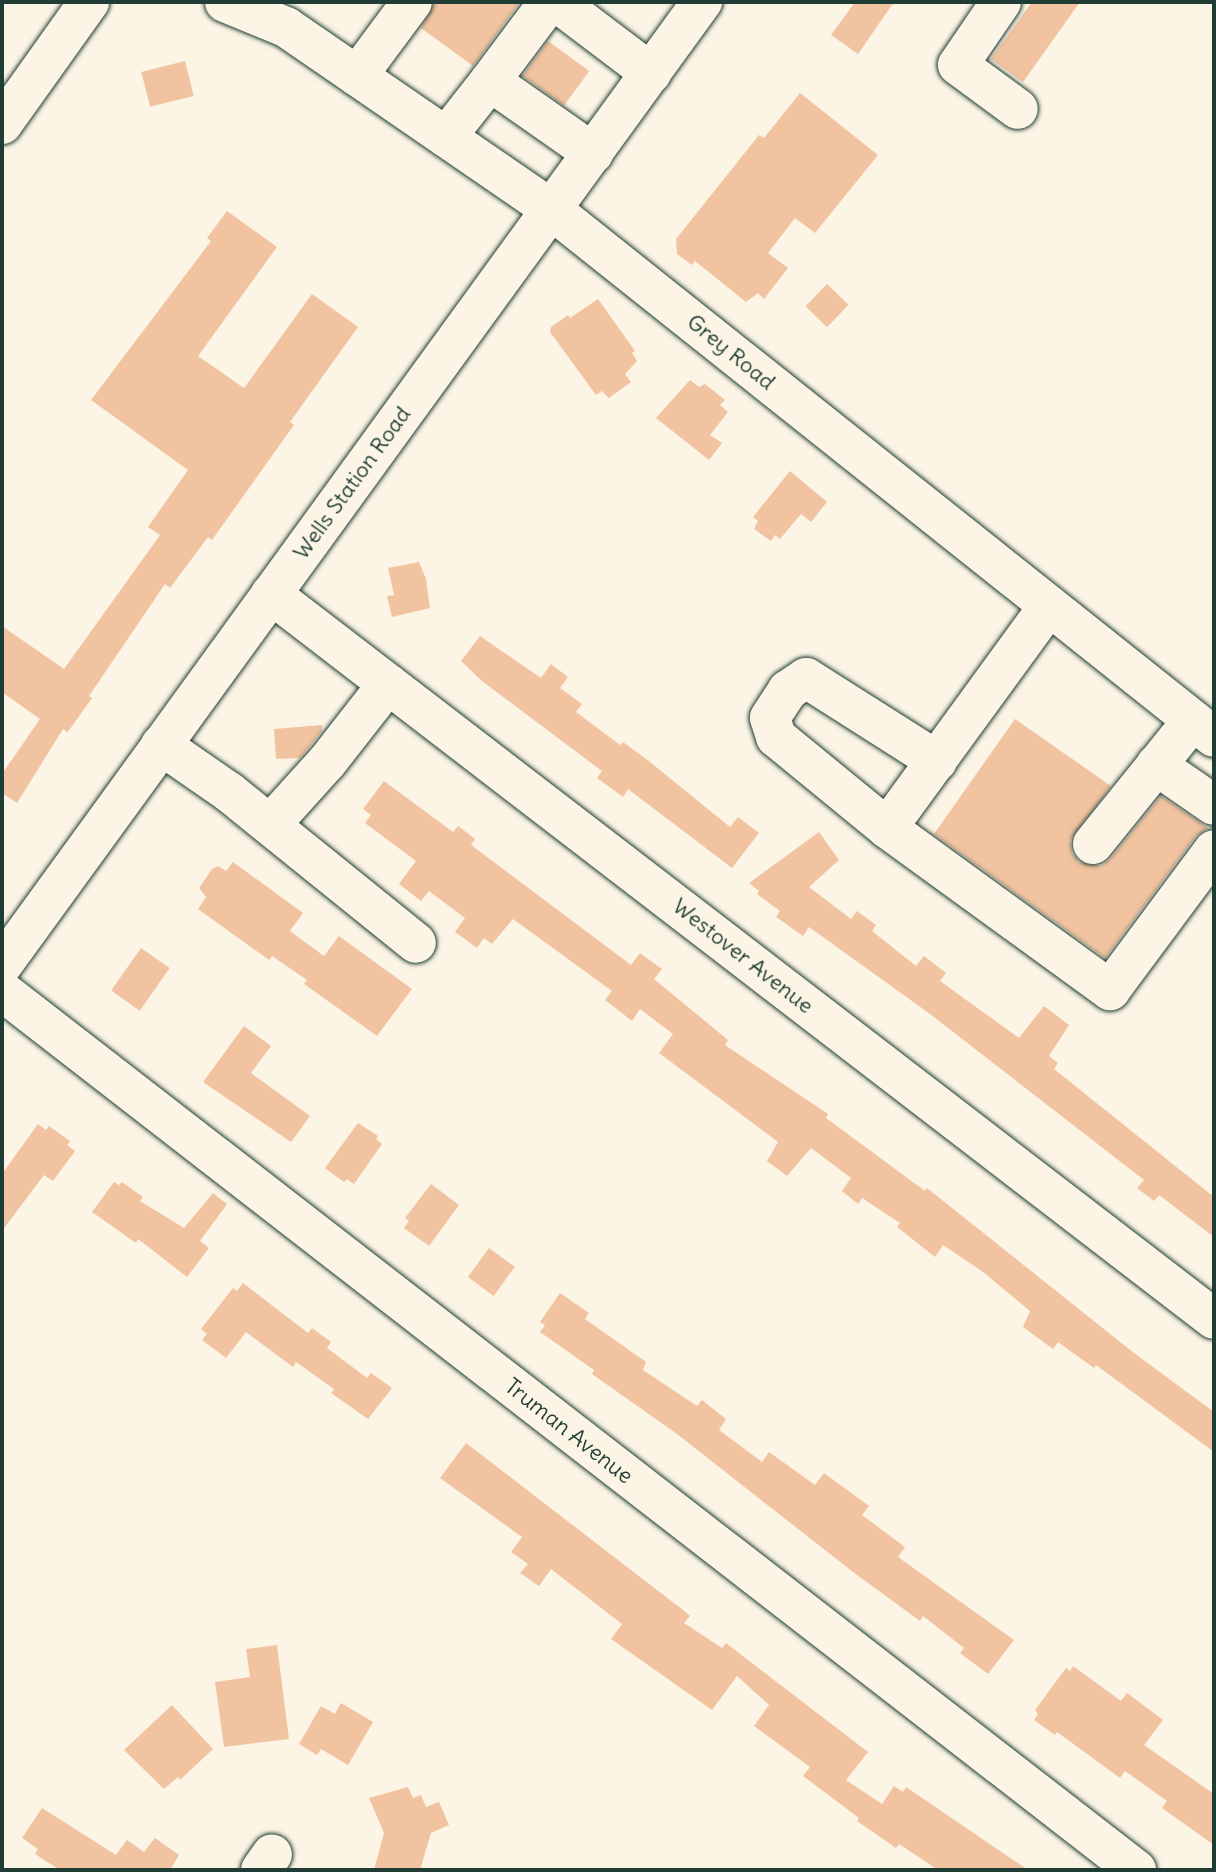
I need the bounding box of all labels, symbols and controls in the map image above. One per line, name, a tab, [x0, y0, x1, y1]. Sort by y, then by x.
street label: Grey Road	[682, 309, 780, 395]
street label: Wells Station Road	[288, 402, 416, 564]
street label: Westover Avenue	[667, 893, 819, 1019]
street label: Truman Avenue	[500, 1373, 638, 1489]

